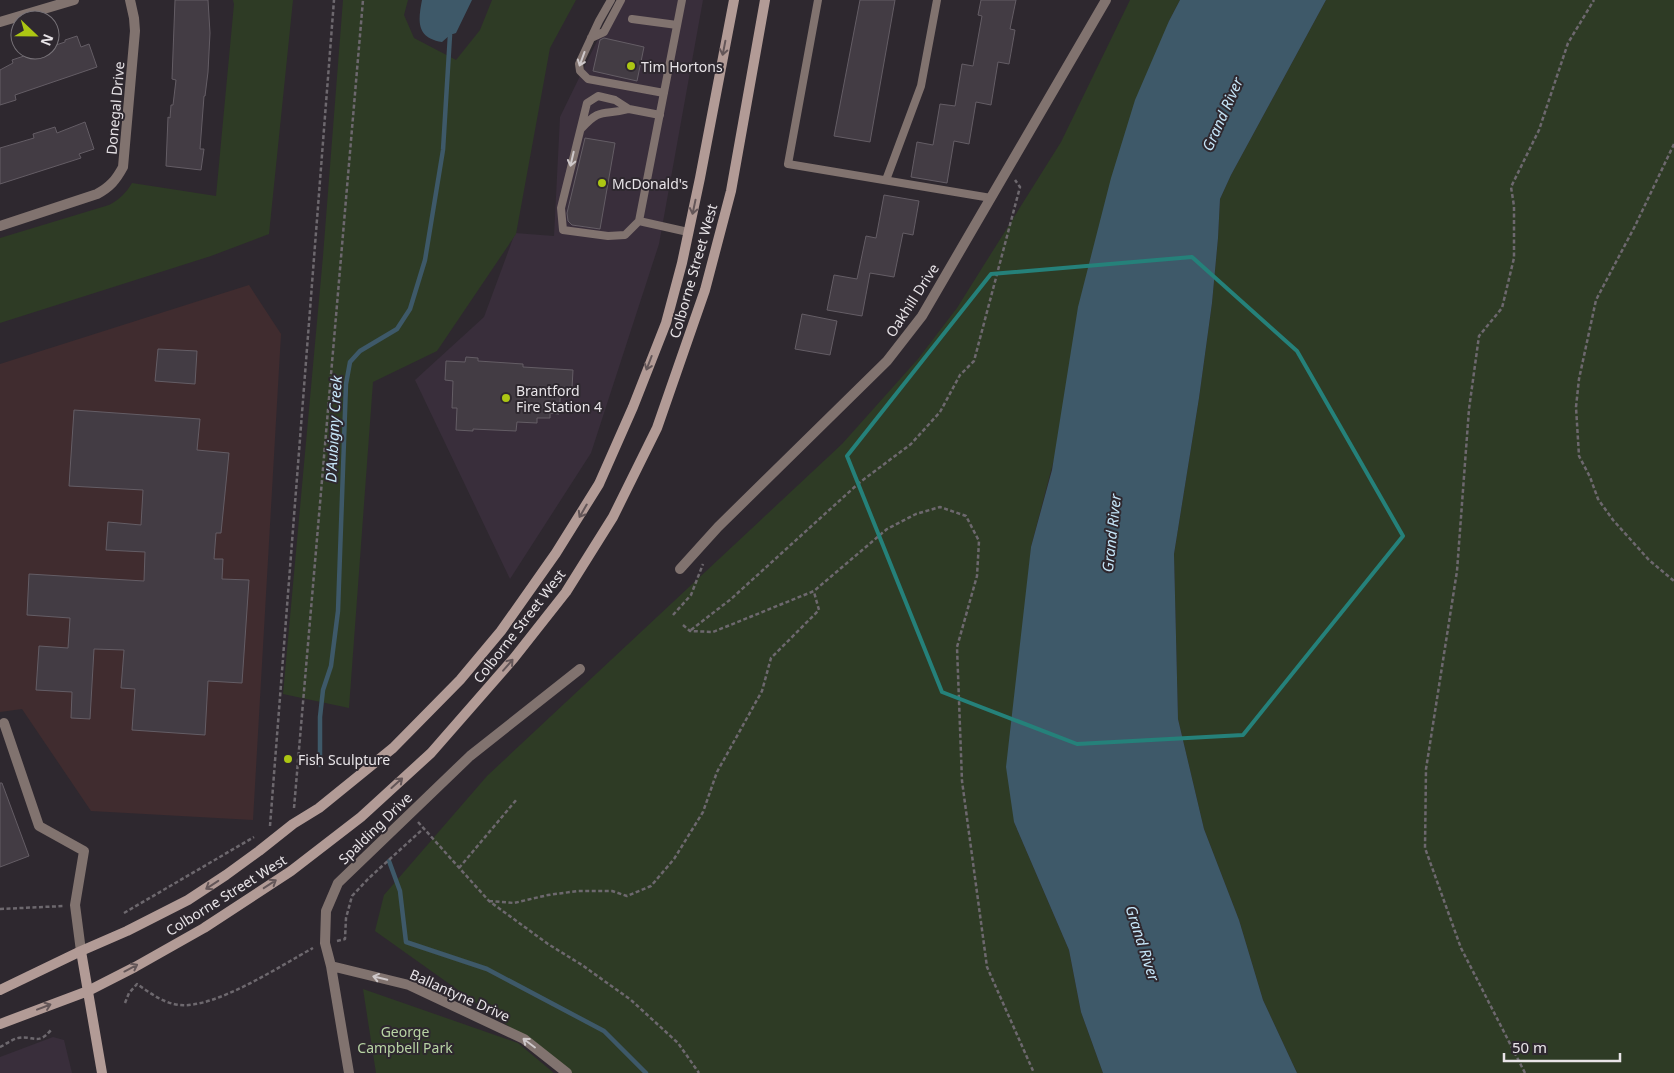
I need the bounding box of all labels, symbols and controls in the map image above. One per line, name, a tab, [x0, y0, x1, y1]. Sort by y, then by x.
north arrow	[10, 10, 60, 60]
text: N	[37, 31, 58, 49]
one-way arrow	[719, 39, 728, 55]
one-way arrow	[577, 51, 586, 66]
place label: Tim Hortons	[641, 57, 723, 76]
street label: Donegal Drive	[101, 60, 129, 155]
marker: Tim Hortons	[625, 60, 637, 72]
water label: Grand River	[1197, 73, 1248, 154]
one-way arrow	[567, 150, 576, 166]
place label: McDonald's	[612, 174, 689, 193]
marker: McDonald's	[596, 177, 608, 189]
one-way arrow	[688, 199, 698, 215]
street label: Colborne Street West	[665, 202, 721, 340]
street label: Oakhill Drive	[881, 260, 943, 340]
one-way arrow	[644, 356, 653, 371]
water label: D'Aubigny Creek	[320, 374, 346, 483]
place label: Brantford Fire Station 4	[516, 381, 602, 416]
marker: Brantford Fire Station 4	[500, 392, 512, 404]
water label: Grand River	[1097, 492, 1125, 573]
one-way arrow	[578, 504, 588, 519]
street label: Colborne Street West	[469, 565, 569, 687]
one-way arrow	[502, 658, 514, 671]
place label: Fish Sculpture	[298, 750, 390, 769]
marker: Fish Sculpture	[282, 753, 294, 765]
one-way arrow	[391, 778, 404, 789]
street label: Spalding Drive	[334, 788, 416, 868]
street label: Colborne Street West	[162, 850, 290, 940]
one-way arrow	[263, 879, 277, 889]
one-way arrow	[205, 880, 219, 890]
water label: Grand River	[1121, 903, 1165, 984]
one-way arrow	[124, 963, 138, 973]
street label: Ballantyne Drive	[407, 964, 513, 1026]
one-way arrow	[373, 973, 389, 982]
one-way arrow	[36, 1002, 51, 1012]
park label: George Campbell Park	[357, 1022, 453, 1057]
scale bar	[1504, 1030, 1620, 1062]
text: 50 m	[1512, 1037, 1547, 1057]
one-way arrow	[522, 1038, 536, 1048]

